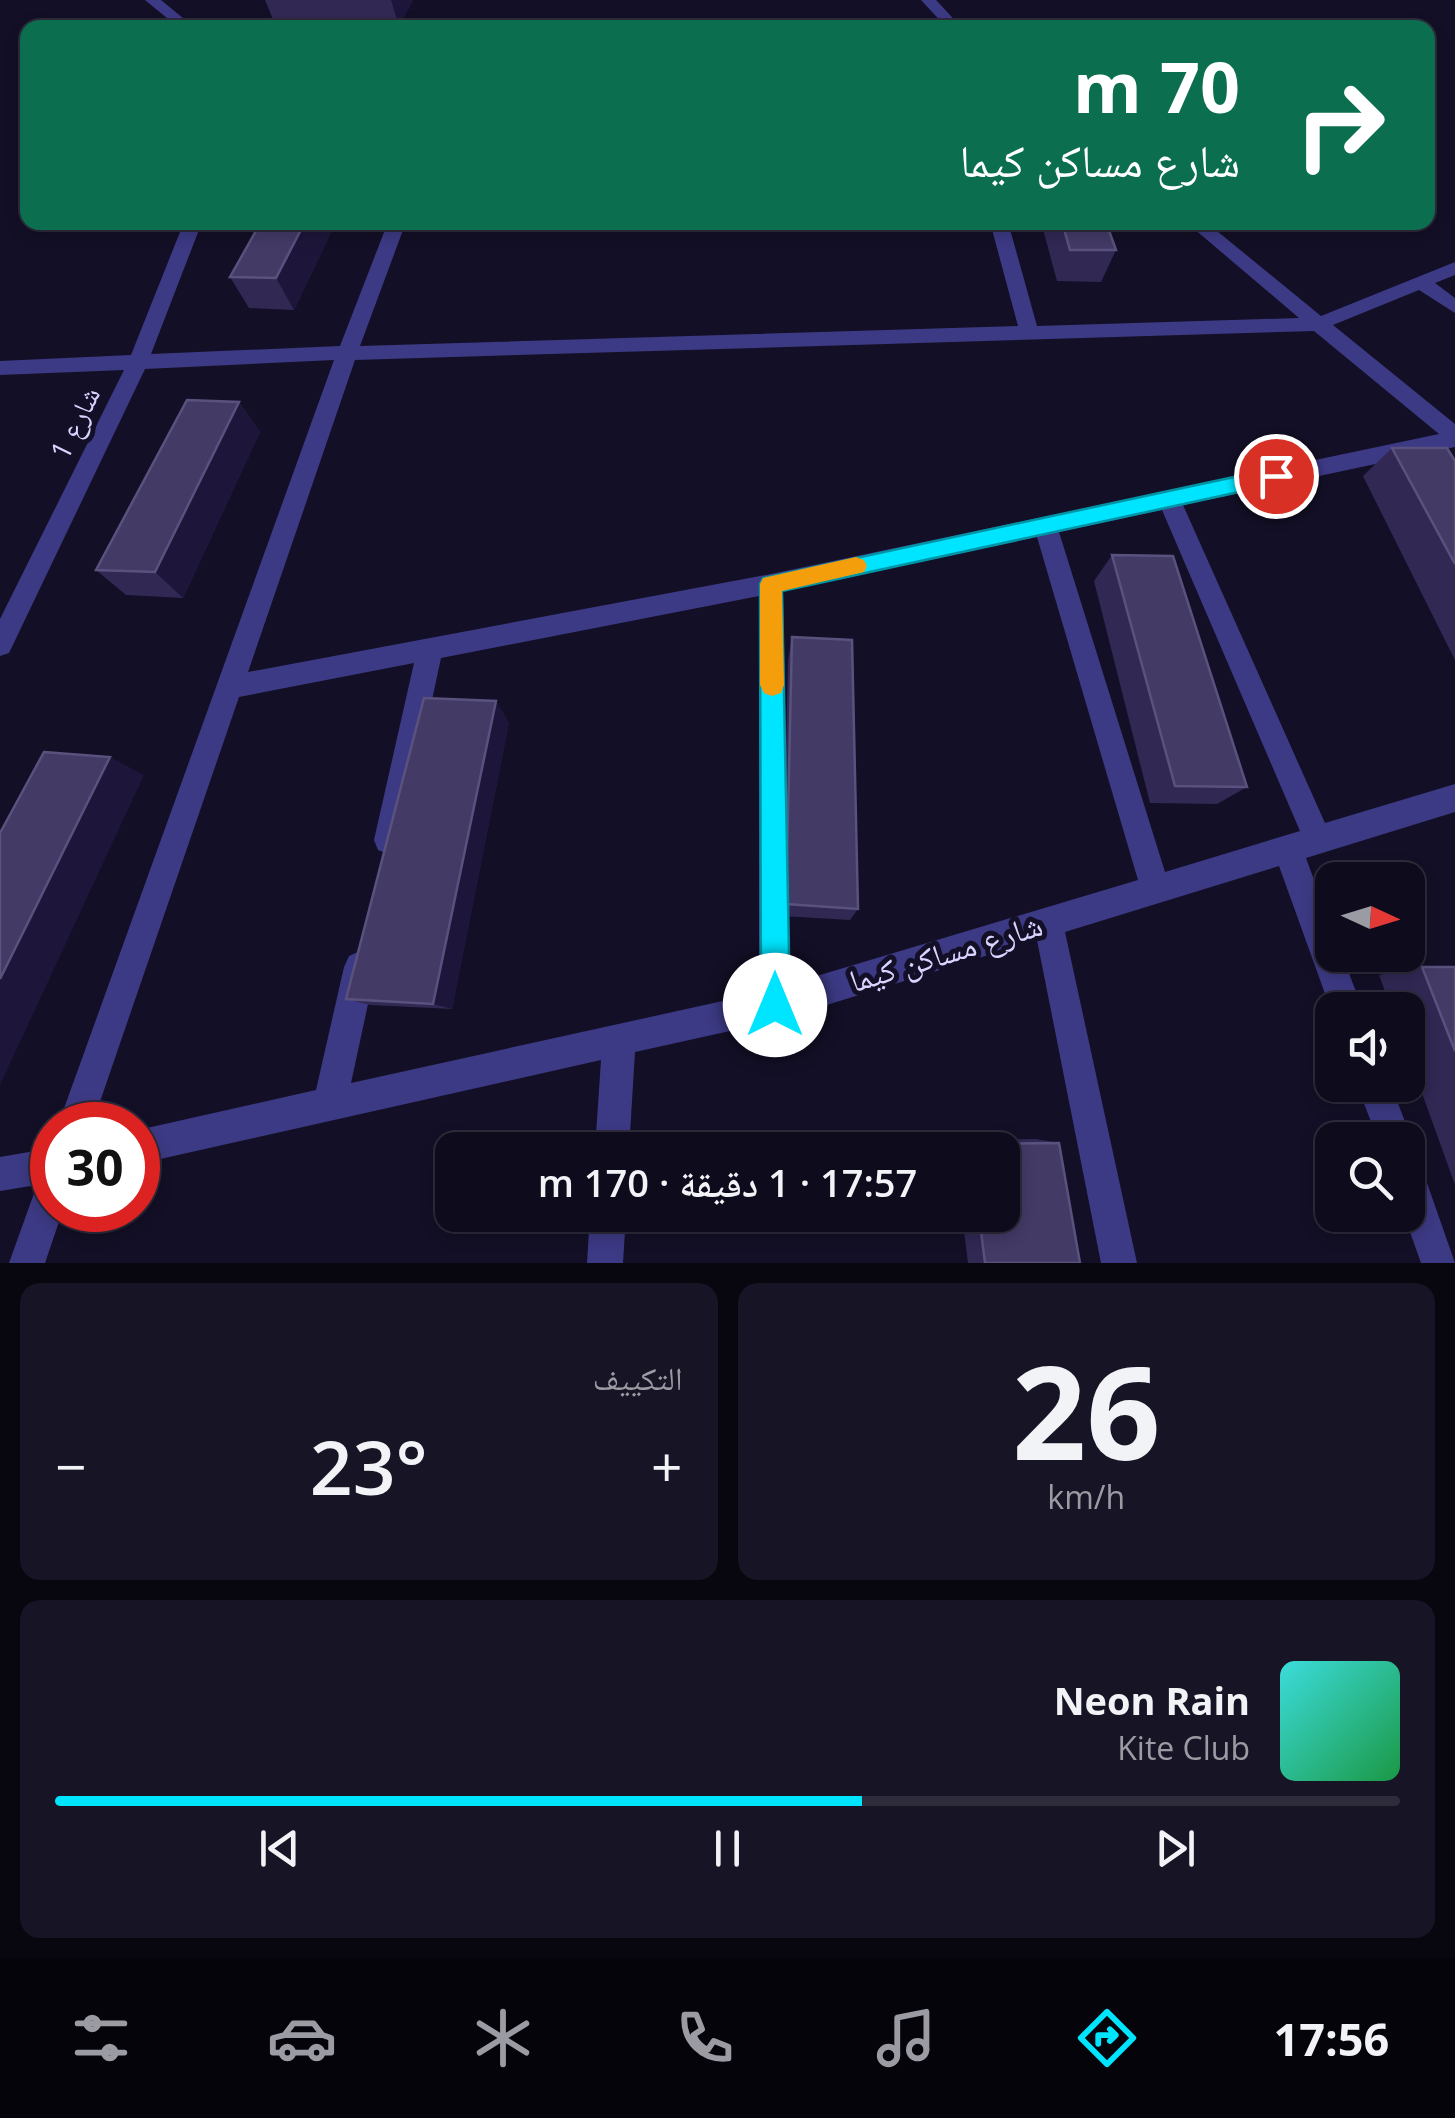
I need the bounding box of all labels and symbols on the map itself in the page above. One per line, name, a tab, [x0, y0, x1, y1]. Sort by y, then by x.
street label: شارع 1	[40, 380, 108, 465]
pin	[1234, 434, 1319, 519]
north arrow	[1315, 862, 1425, 972]
street label: شارع مساكن كيما	[844, 902, 1047, 1001]
position arrow	[723, 953, 827, 1057]
speed limit sign: 30	[30, 1102, 160, 1232]

